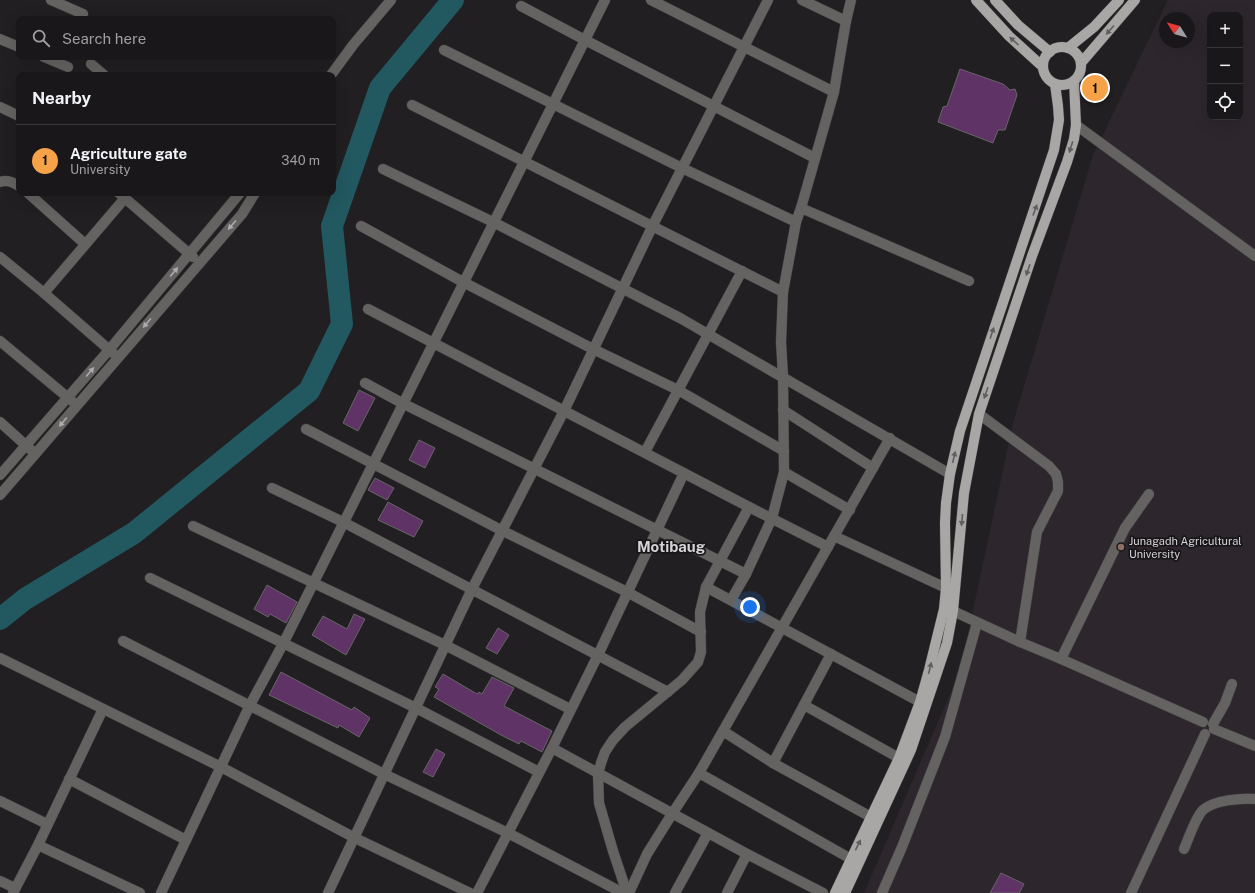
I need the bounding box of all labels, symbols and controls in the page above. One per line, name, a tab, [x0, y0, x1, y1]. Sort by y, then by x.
north arrow	[1159, 12, 1195, 48]
map controls	[1207, 12, 1243, 120]
button: +	[1207, 12, 1243, 48]
search box	[16, 16, 336, 60]
one-way arrow	[1105, 24, 1114, 35]
icon: search	[30, 27, 52, 49]
text: Search here	[62, 30, 146, 47]
one-way arrow	[1009, 36, 1019, 45]
button: −	[1207, 48, 1243, 84]
pin: 1	[1082, 73, 1108, 103]
button: locate	[1207, 84, 1243, 120]
text: Nearby	[32, 88, 91, 108]
one-way arrow	[1068, 142, 1074, 154]
text: Agriculture gate	[70, 145, 187, 162]
text: 1	[42, 153, 48, 168]
text: 340 m	[281, 153, 320, 168]
text: University	[70, 162, 130, 177]
one-way arrow	[1032, 204, 1038, 216]
one-way arrow	[228, 220, 237, 229]
one-way arrow	[1024, 264, 1030, 276]
one-way arrow	[169, 267, 178, 278]
one-way arrow	[143, 318, 152, 328]
one-way arrow	[989, 326, 995, 338]
one-way arrow	[85, 367, 94, 376]
one-way arrow	[983, 387, 989, 399]
one-way arrow	[58, 417, 67, 427]
one-way arrow	[951, 451, 957, 463]
one-way arrow	[958, 514, 965, 526]
place label: Junagadh Agricultural University	[1129, 535, 1242, 560]
district label: Motibaug	[637, 538, 706, 555]
marker: Junagadh Agricultural University	[1116, 542, 1126, 552]
your location	[740, 597, 760, 617]
one-way arrow	[927, 662, 933, 674]
one-way arrow	[855, 839, 861, 851]

